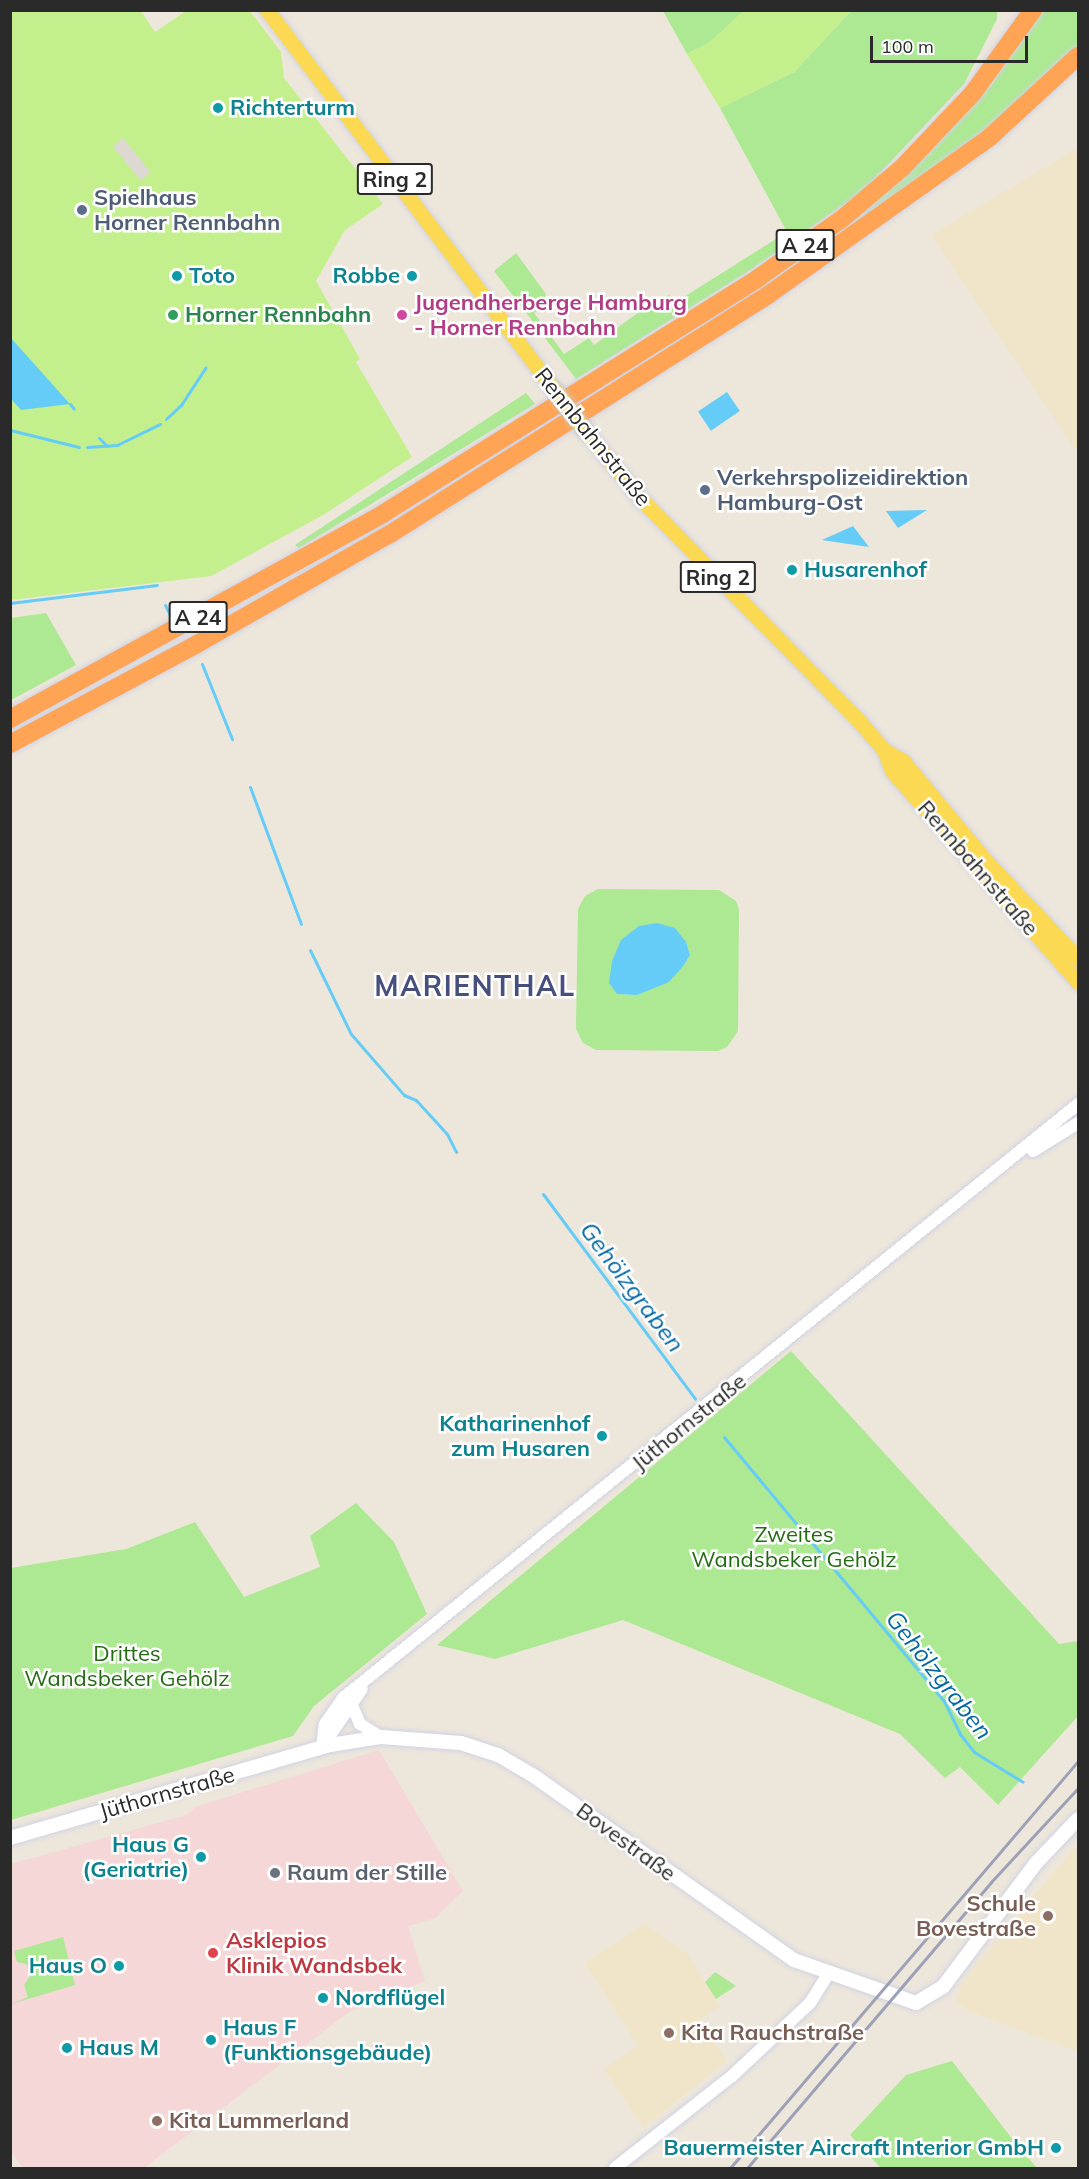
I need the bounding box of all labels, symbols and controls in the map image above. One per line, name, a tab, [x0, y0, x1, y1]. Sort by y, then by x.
scale bar	[873, 24, 1030, 62]
text: 100 m	[881, 35, 934, 58]
place label: Richterturm	[230, 95, 355, 121]
marker: Richterturm	[211, 101, 225, 115]
road number: Ring 2	[356, 161, 434, 197]
place label: Spielhaus Horner Rennbahn	[94, 184, 280, 236]
marker: Spielhaus Horner Rennbahn	[75, 203, 89, 217]
road number: A 24	[775, 227, 835, 263]
place label: Toto	[189, 263, 235, 289]
place label: Robbe	[332, 263, 400, 289]
marker: Toto	[170, 269, 184, 283]
marker: Robbe	[405, 269, 419, 283]
place label: Jugendherberge Hamburg - Horner Rennbahn	[414, 289, 687, 340]
place label: Horner Rennbahn	[185, 302, 371, 328]
marker: Horner Rennbahn	[166, 308, 180, 322]
marker: Jugendherberge Hamburg - Horner Rennbahn	[395, 308, 409, 322]
street label: Rennbahnstraße	[529, 362, 657, 512]
place label: Verkehrspolizeidirektion Hamburg-Ost	[717, 464, 968, 516]
marker: Verkehrspolizeidirektion Hamburg-Ost	[698, 483, 712, 497]
place label: Husarenhof	[804, 557, 927, 583]
road number: Ring 2	[679, 559, 757, 595]
marker: Husarenhof	[785, 563, 799, 577]
road number: A 24	[168, 599, 228, 635]
street label: Rennbahnstraße	[912, 795, 1044, 941]
district label: MARIENTHAL	[374, 969, 576, 1003]
water label: Gehölzgraben	[574, 1216, 690, 1358]
street label: Jüthornstraße	[627, 1368, 751, 1476]
place label: Katharinenhof zum Husaren	[439, 1410, 590, 1462]
marker: Katharinenhof zum Husaren	[595, 1429, 609, 1443]
park label: Zweites Wandsbeker Gehölz	[691, 1521, 897, 1572]
water label: Gehölzgraben	[880, 1605, 998, 1745]
park label: Drittes Wandsbeker Gehölz	[24, 1640, 230, 1692]
street label: Jüthornstraße	[96, 1761, 238, 1825]
street label: Bovestraße	[571, 1797, 681, 1887]
place label: Haus G (Geriatrie)	[83, 1831, 189, 1882]
marker: Haus G (Geriatrie)	[194, 1850, 208, 1864]
place label: Raum der Stille	[287, 1860, 447, 1886]
marker: Raum der Stille	[268, 1866, 282, 1880]
place label: Schule Bovestraße	[916, 1890, 1036, 1942]
marker: Schule Bovestraße	[1041, 1909, 1055, 1923]
place label: Asklepios Klinik Wandsbek	[226, 1927, 402, 1978]
marker: Asklepios Klinik Wandsbek	[204, 1944, 222, 1962]
place label: Haus O	[29, 1953, 107, 1979]
marker: Haus O	[112, 1959, 126, 1973]
place label: Nordflügel	[335, 1985, 445, 2011]
marker: Nordflügel	[316, 1991, 330, 2005]
place label: Haus F (Funktionsgebäude)	[223, 2014, 432, 2066]
place label: Kita Rauchstraße	[681, 2020, 864, 2046]
marker: Kita Rauchstraße	[662, 2026, 676, 2040]
marker: Haus F (Funktionsgebäude)	[204, 2033, 218, 2047]
place label: Haus M	[79, 2035, 159, 2061]
marker: Haus M	[60, 2041, 74, 2055]
place label: Kita Lummerland	[169, 2108, 349, 2134]
marker: Kita Lummerland	[150, 2114, 164, 2128]
place label: Bauermeister Aircraft Interior GmbH	[663, 2135, 1044, 2161]
marker: Bauermeister Aircraft Interior GmbH	[1049, 2141, 1063, 2155]

